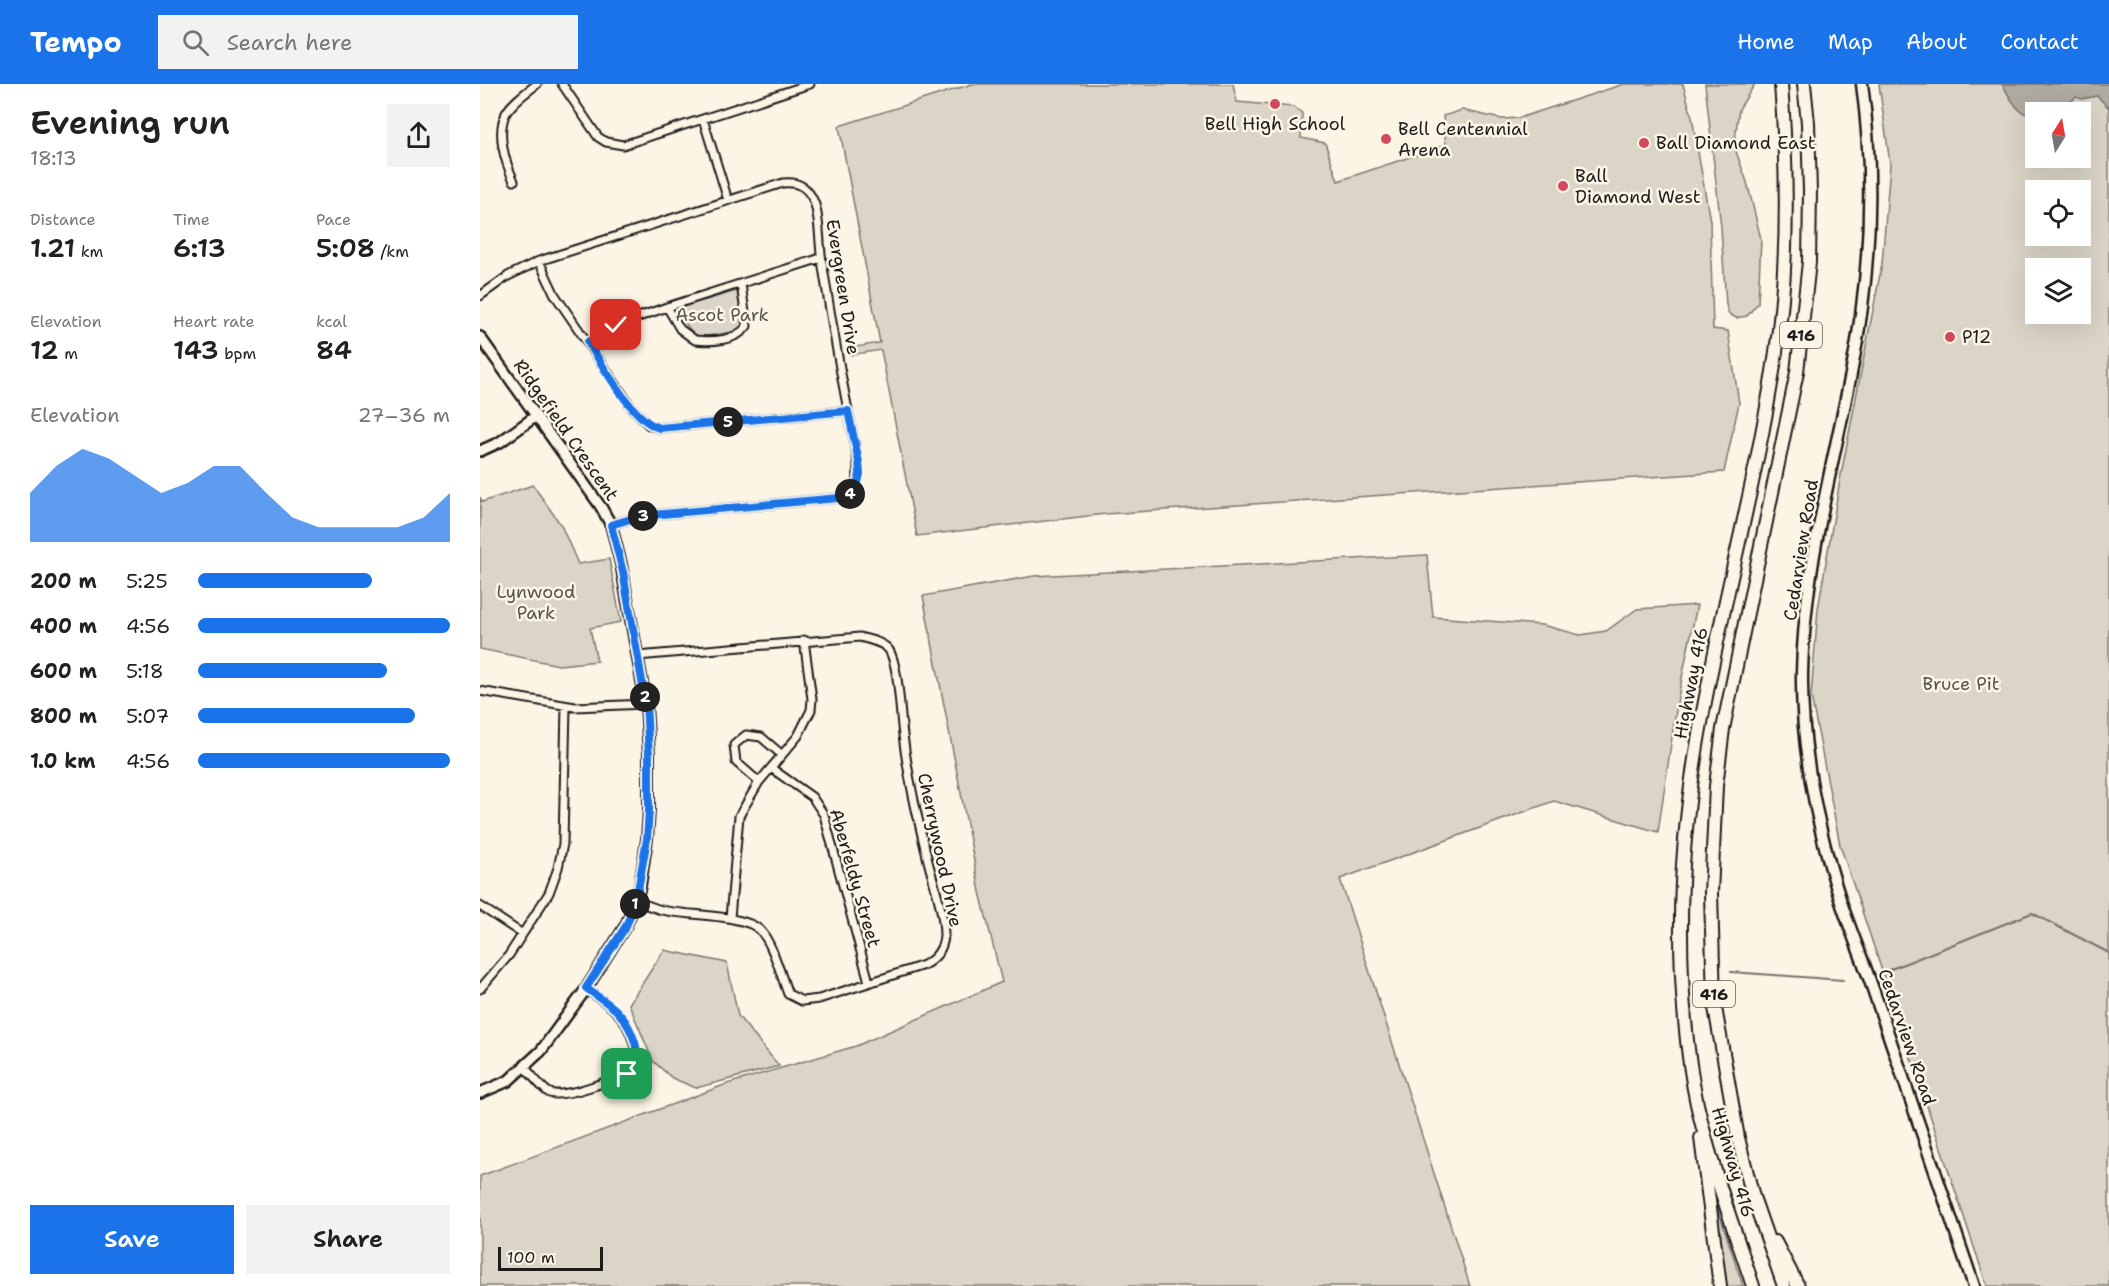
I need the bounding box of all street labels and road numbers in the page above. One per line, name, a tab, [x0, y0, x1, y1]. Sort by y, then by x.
street label: Evergreen Drive	[820, 218, 866, 356]
road number: 416	[1780, 322, 1822, 348]
street label: Ridgefield Crescent	[508, 354, 624, 506]
street label: Cedarview Road	[1778, 478, 1824, 622]
street label: Highway 416	[1668, 625, 1714, 741]
street label: Cherrywood Drive	[912, 771, 968, 929]
street label: Aberfeldy Street	[824, 806, 886, 950]
street label: Cedarview Road	[1872, 966, 1942, 1108]
road number: 416	[1693, 981, 1735, 1007]
street label: Highway 416	[1706, 1104, 1760, 1220]

